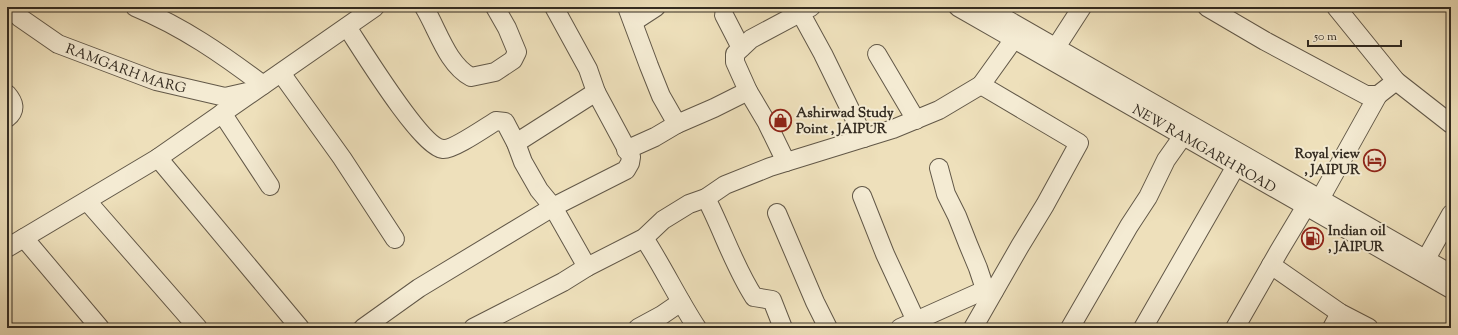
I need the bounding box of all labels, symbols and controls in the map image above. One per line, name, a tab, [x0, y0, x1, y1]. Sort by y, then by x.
scale bar	[1308, 22, 1401, 48]
text: 50 m	[1313, 28, 1337, 46]
street label: RAMGARH MARG	[62, 40, 188, 100]
street label: NEW RAMGARH ROAD	[1128, 101, 1279, 199]
place label: Ashirwad Study Point , JAIPUR	[796, 104, 894, 140]
shop icon: Ashirwad Study Point , JAIPUR	[767, 107, 793, 133]
place label: Royal view , JAIPUR	[1295, 145, 1361, 181]
hotel icon: Royal view , JAIPUR	[1362, 148, 1388, 174]
place label: Indian oil , JAIPUR	[1328, 222, 1386, 258]
fuel station icon: Indian oil , JAIPUR	[1299, 225, 1325, 251]

